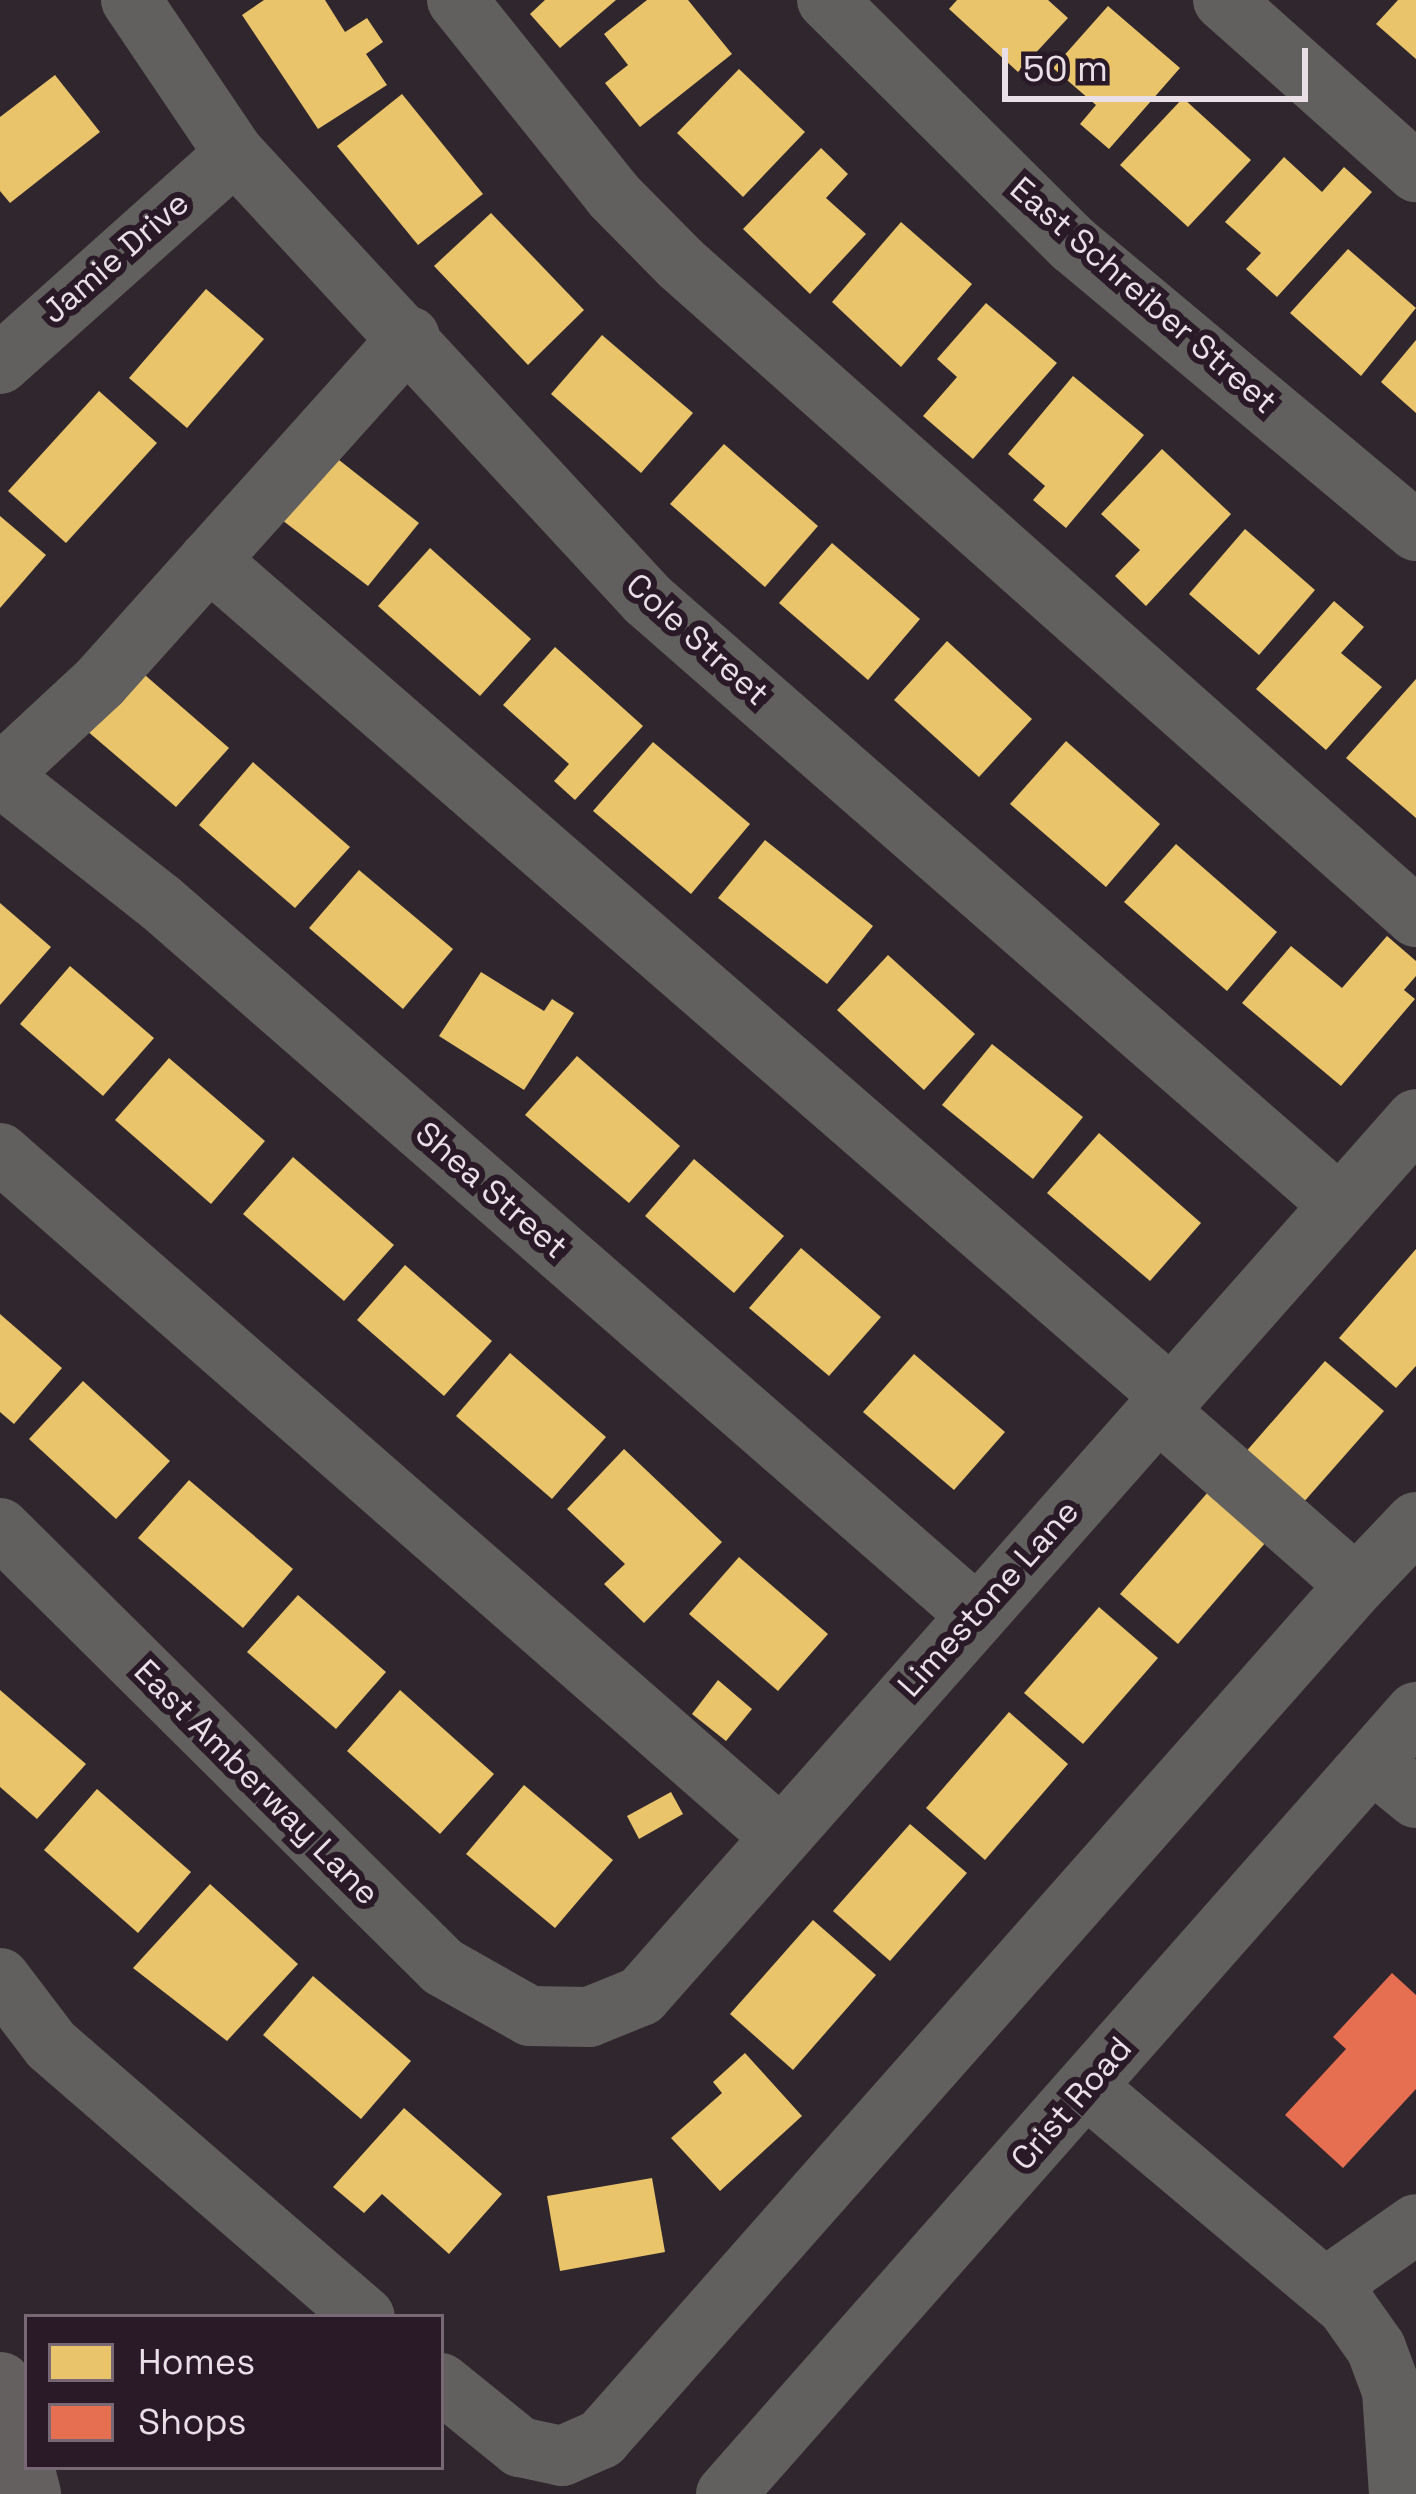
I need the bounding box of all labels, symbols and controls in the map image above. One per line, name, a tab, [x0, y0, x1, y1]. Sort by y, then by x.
scale bar	[1008, 24, 1314, 98]
text: 50 m	[1023, 46, 1108, 92]
street label: East Schreiber Street	[1002, 169, 1284, 423]
street label: Jamie Drive	[35, 184, 197, 332]
street label: Cole Street	[617, 566, 777, 714]
street label: Shea Street	[407, 1114, 575, 1268]
street label: Limestone Lane	[890, 1492, 1088, 1706]
street label: East Amberway Lane	[125, 1652, 387, 1914]
street label: Crist Road	[1003, 2029, 1141, 2179]
legend	[24, 2314, 444, 2470]
text: Homes	[138, 2339, 255, 2385]
text: Shops	[138, 2399, 247, 2445]

